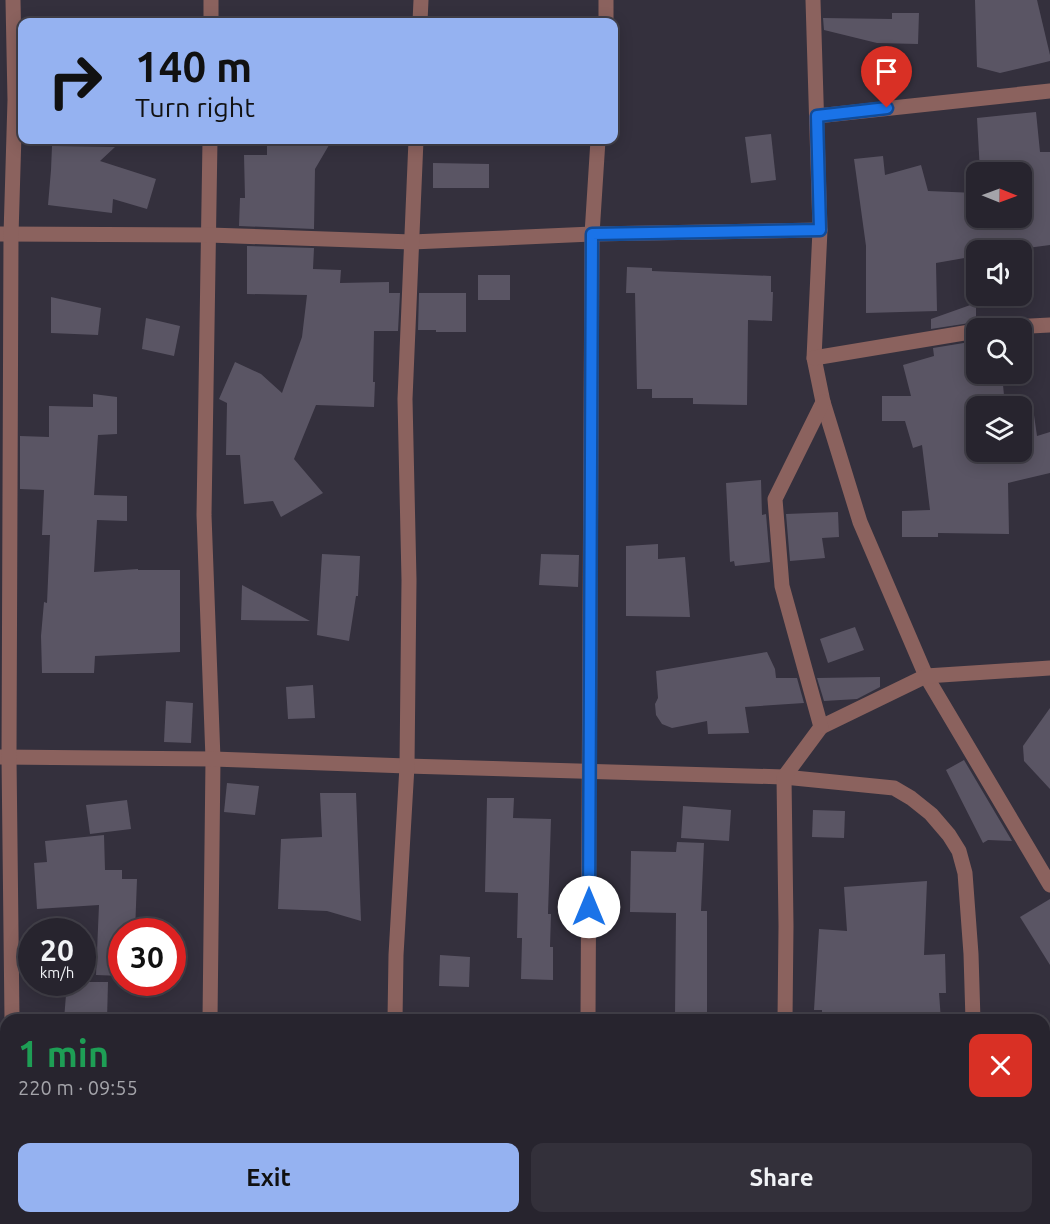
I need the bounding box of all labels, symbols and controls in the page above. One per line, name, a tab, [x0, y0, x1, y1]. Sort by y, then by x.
icon: right	[36, 42, 114, 120]
text: 140 m	[135, 43, 252, 90]
pin	[861, 46, 912, 108]
icon: arrive	[870, 55, 903, 88]
text: Turn right	[135, 92, 255, 122]
north arrow	[966, 162, 1032, 228]
map controls	[966, 162, 1032, 462]
button: sound	[966, 240, 1032, 306]
button: search	[966, 318, 1032, 384]
button: layers	[966, 396, 1032, 462]
position arrow	[557, 875, 621, 939]
speed limit sign: 30	[108, 918, 186, 996]
text: 20	[40, 933, 74, 967]
text: km/h	[40, 964, 74, 981]
text: 1 min	[18, 1033, 109, 1074]
button: close	[969, 1034, 1032, 1097]
text: 220 m · 09:55	[18, 1076, 138, 1099]
button: Exit	[18, 1143, 519, 1212]
button: Share	[531, 1143, 1032, 1212]

